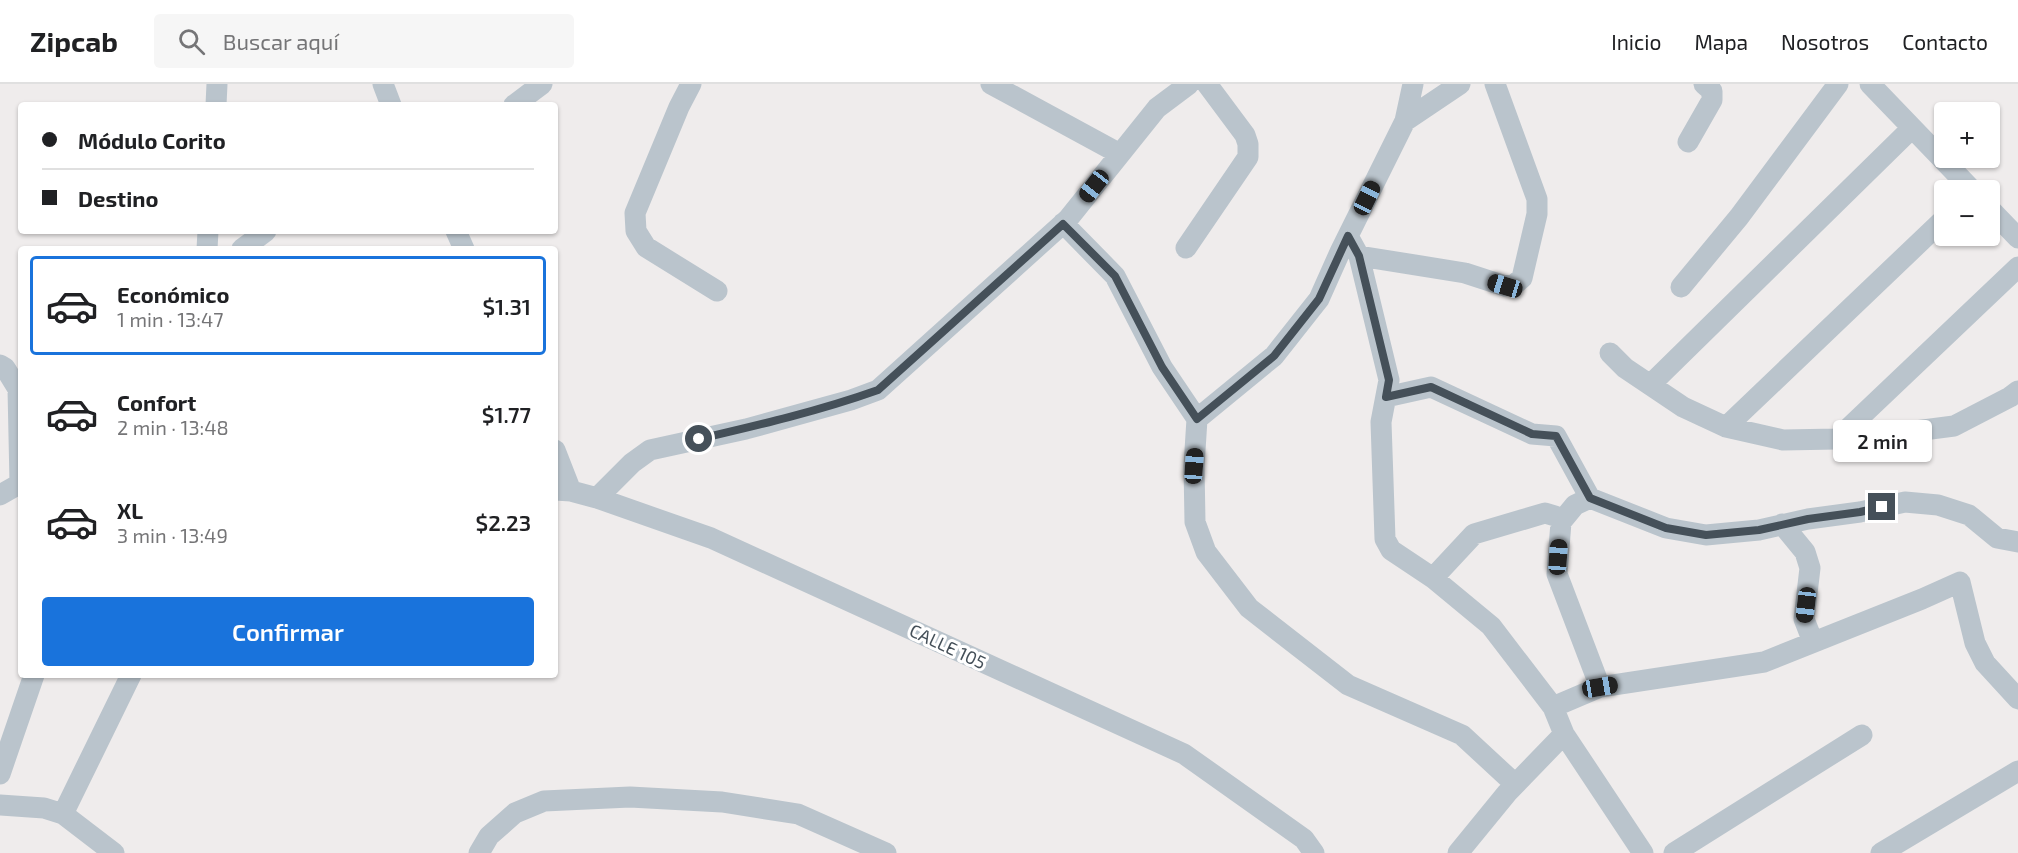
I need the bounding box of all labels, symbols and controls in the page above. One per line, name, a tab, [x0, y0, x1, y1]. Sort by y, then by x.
search box	[154, 14, 574, 68]
text: Zipcab	[30, 24, 118, 58]
icon: search	[175, 25, 208, 58]
text: Buscar aquí	[223, 28, 339, 54]
text: Inicio	[1611, 29, 1661, 54]
text: Mapa	[1694, 29, 1748, 54]
text: Nosotros	[1781, 29, 1869, 54]
text: Contacto	[1902, 29, 1988, 54]
map controls	[1934, 102, 2000, 246]
button: +	[1934, 102, 2000, 168]
text: Módulo Corito	[78, 127, 226, 153]
car	[1076, 166, 1112, 206]
car	[1351, 178, 1383, 218]
button: −	[1934, 180, 2000, 246]
text: Destino	[78, 185, 158, 211]
car	[1485, 272, 1525, 300]
icon: car	[45, 279, 99, 333]
text: Económico	[117, 281, 229, 307]
text: $1.31	[482, 293, 531, 319]
text: 1 min · 13:47	[117, 307, 224, 331]
icon: car	[45, 387, 99, 441]
text: Confort	[117, 389, 196, 415]
text: $1.77	[482, 401, 531, 427]
text: 2 min · 13:48	[117, 415, 229, 439]
callout: 2 min	[1832, 420, 1932, 462]
route start	[685, 425, 712, 452]
text: 2 min	[1857, 429, 1908, 453]
car	[1184, 447, 1204, 485]
route end	[1868, 493, 1895, 520]
icon: car	[45, 495, 99, 549]
text: XL	[117, 497, 143, 523]
text: $2.23	[476, 509, 531, 535]
text: 3 min · 13:49	[117, 523, 228, 547]
car	[1548, 538, 1568, 576]
car	[1795, 586, 1817, 624]
button: Confirmar	[42, 597, 534, 666]
street label: CALLE 105	[906, 619, 990, 673]
car	[1581, 675, 1619, 699]

